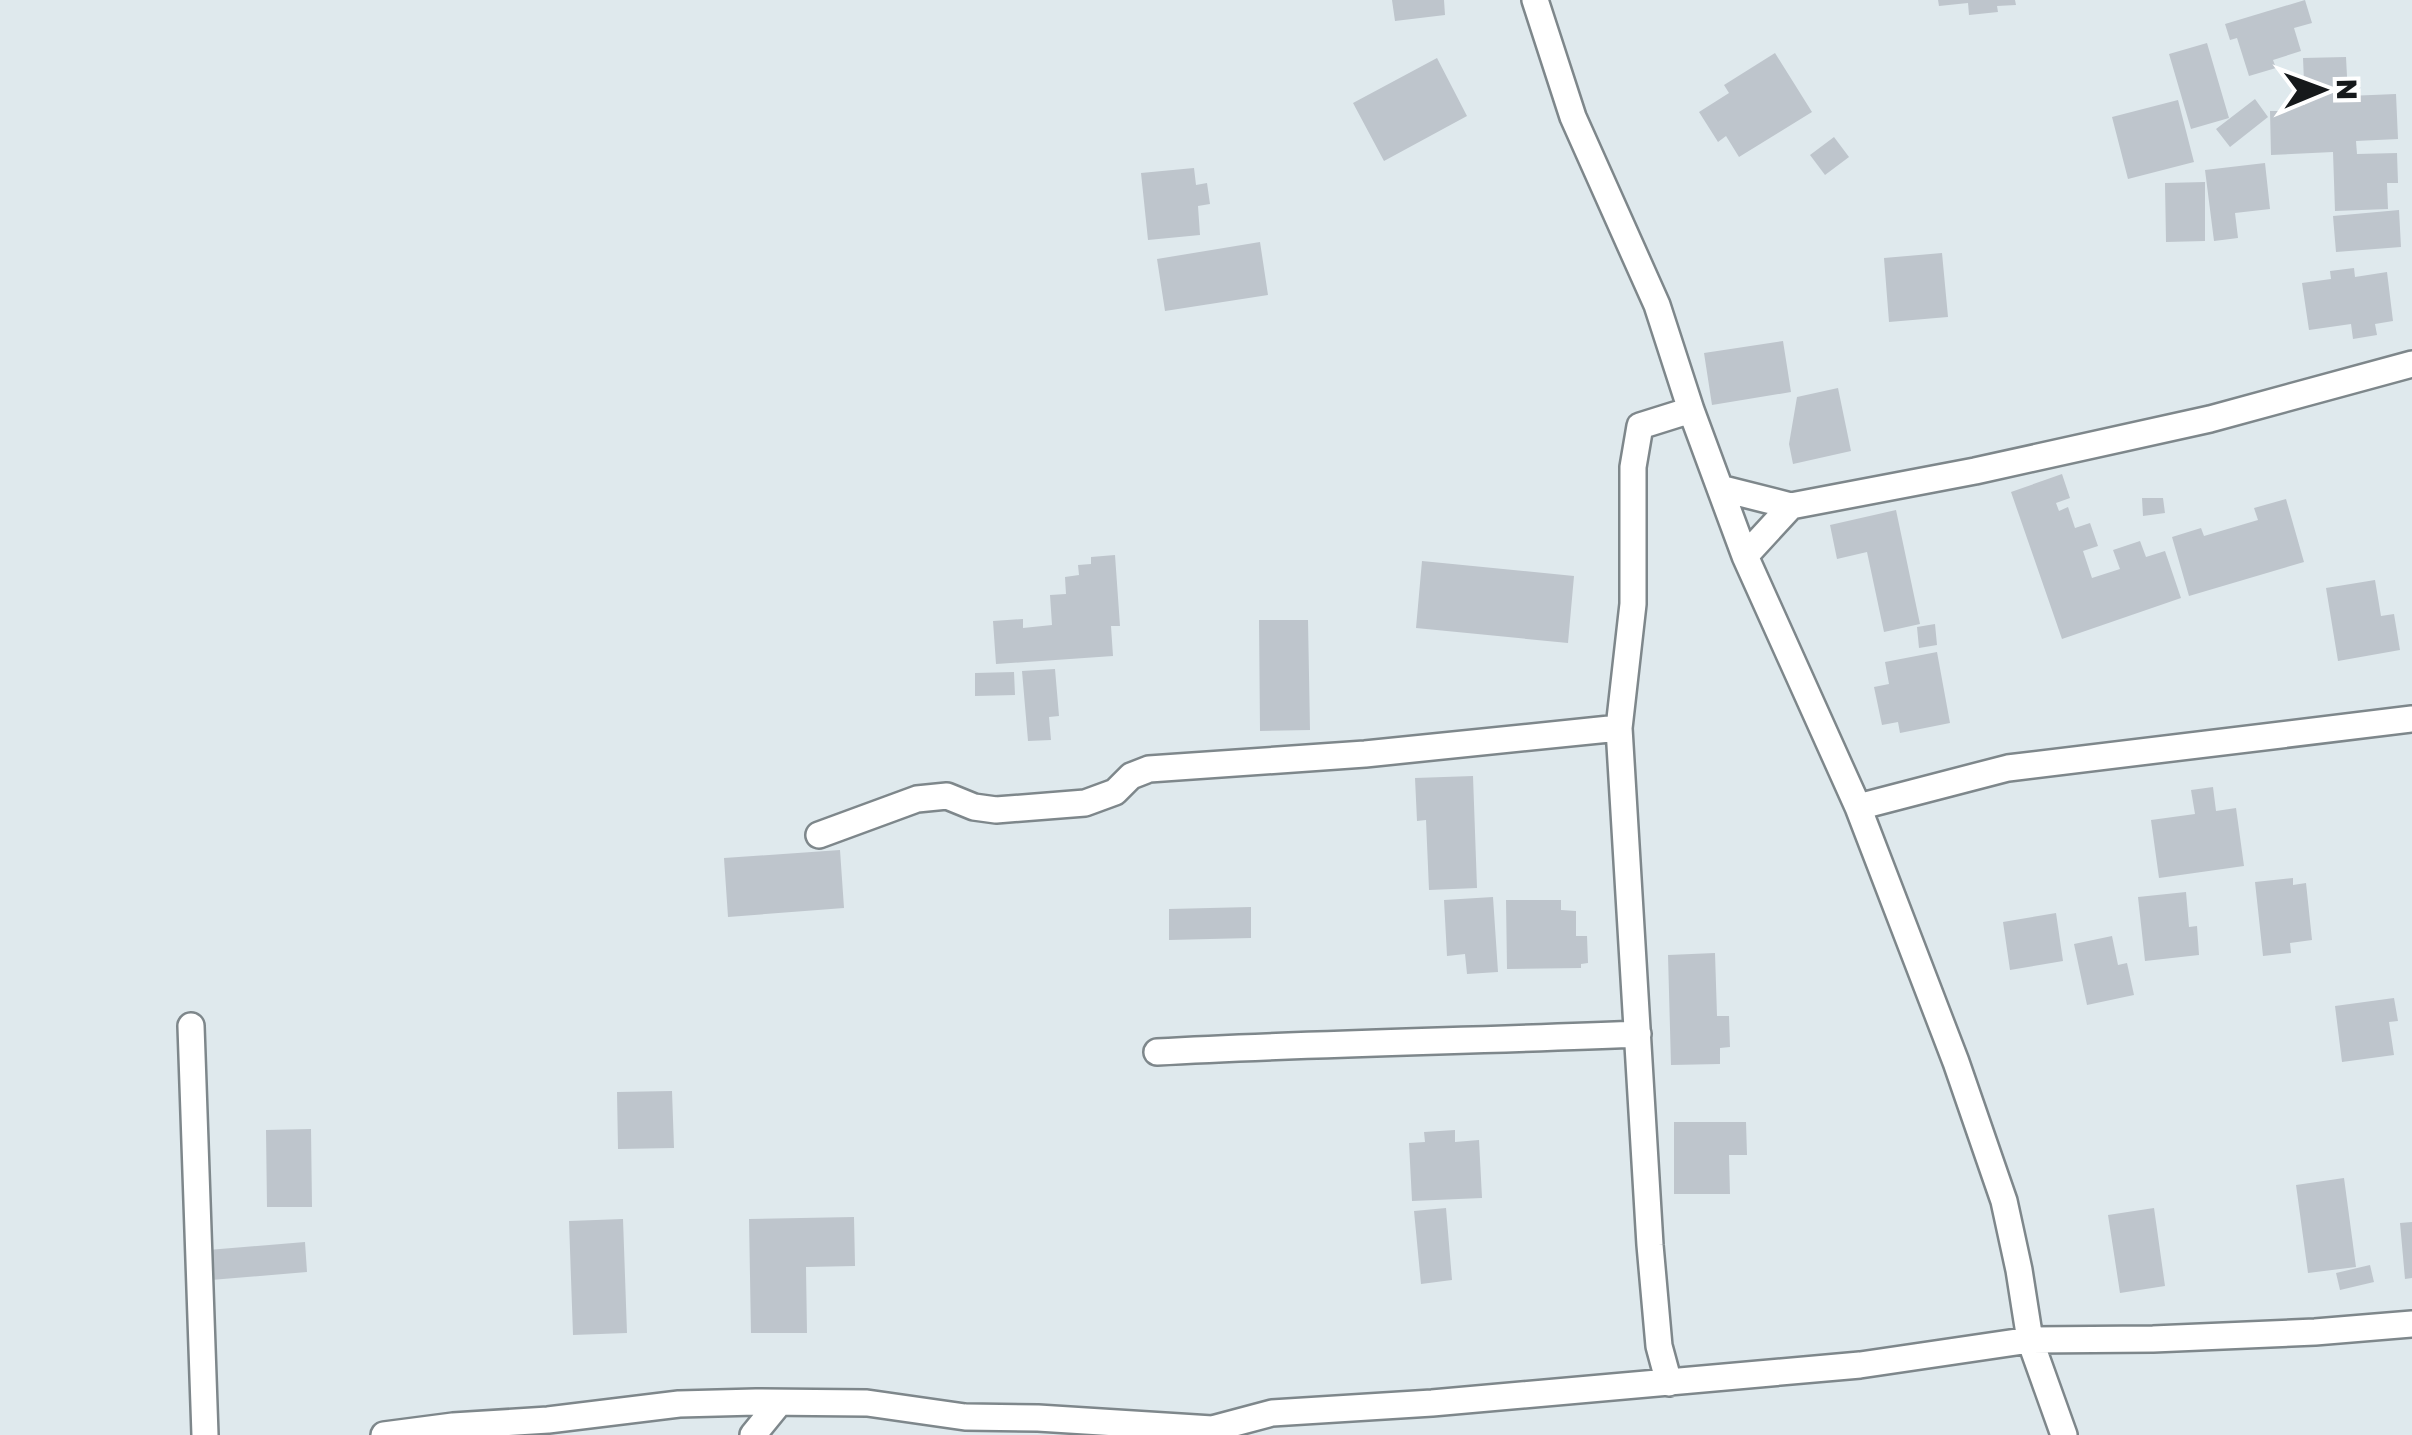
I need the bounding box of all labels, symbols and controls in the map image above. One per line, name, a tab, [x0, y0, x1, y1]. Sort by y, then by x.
north arrow	[2272, 40, 2372, 140]
text: N	[2331, 79, 2364, 100]

